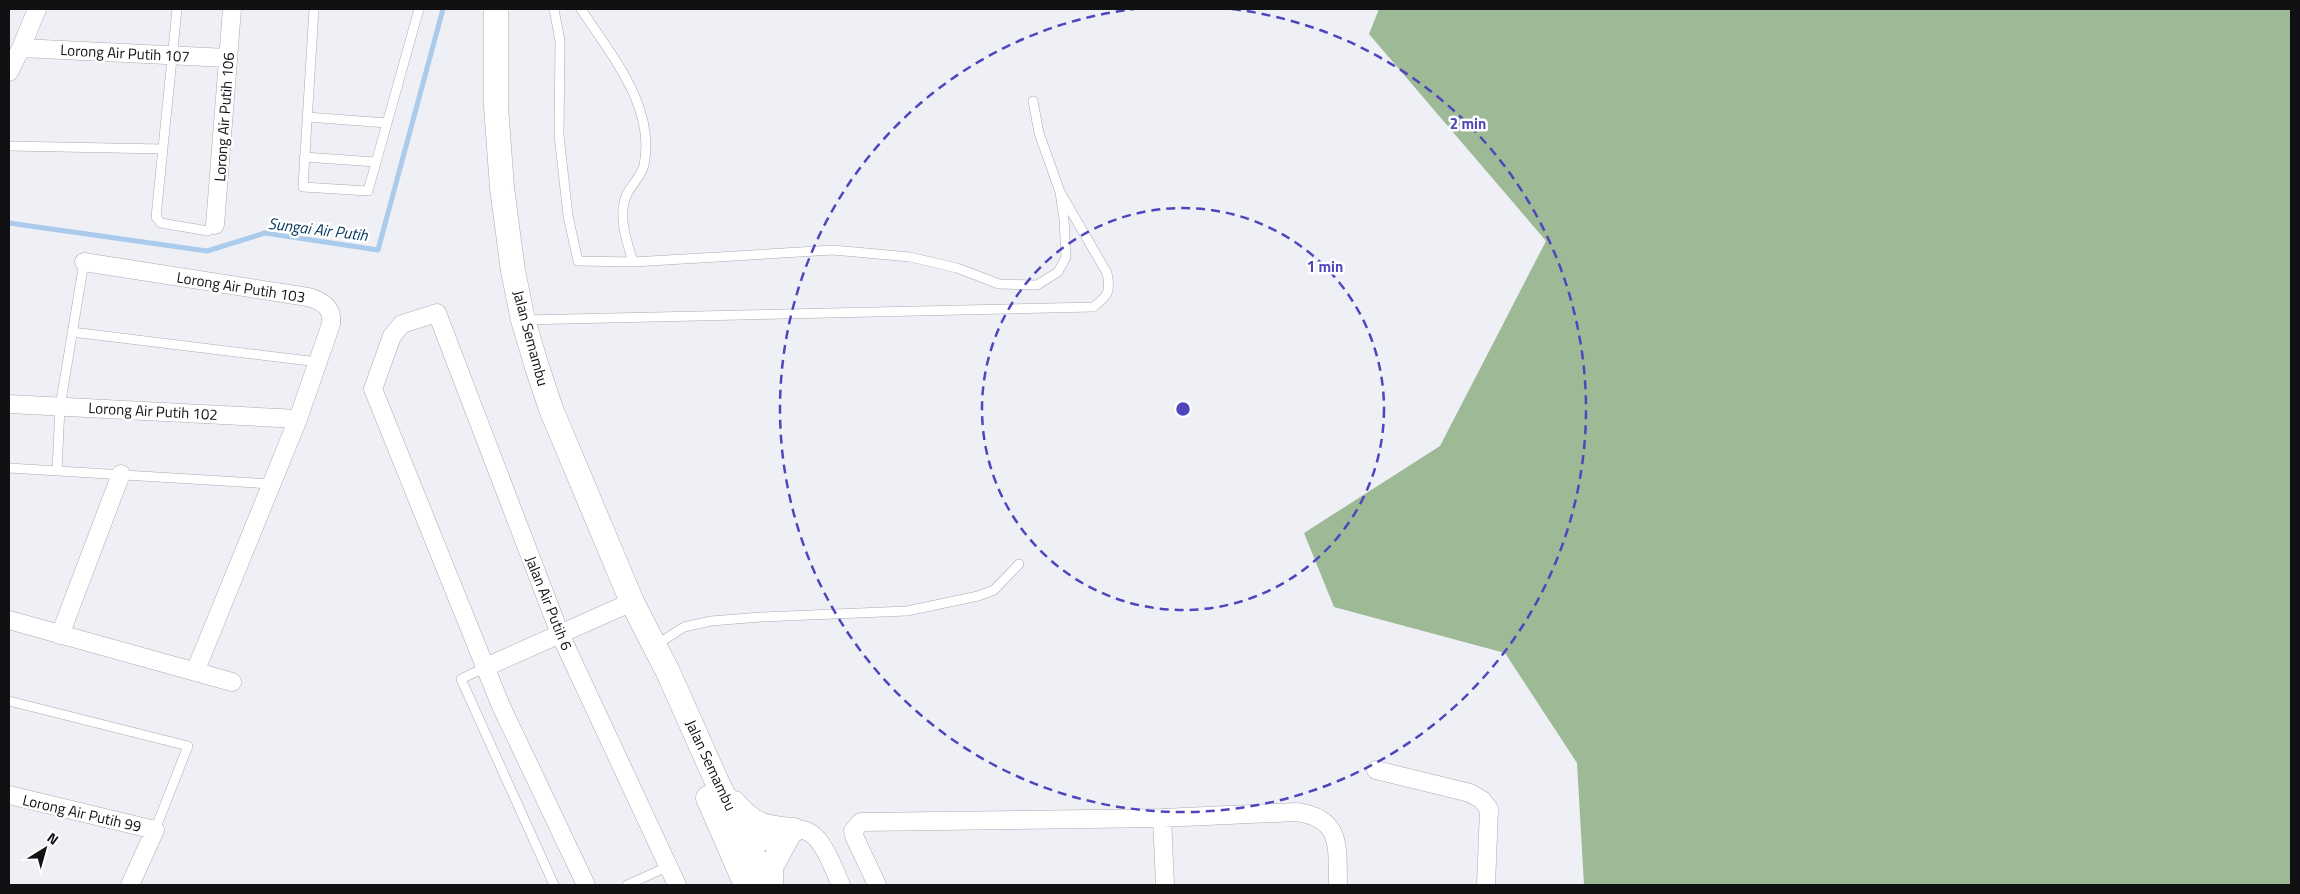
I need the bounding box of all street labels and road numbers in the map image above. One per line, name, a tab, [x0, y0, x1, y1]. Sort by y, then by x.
street label: Lorong Air Putih 107	[60, 38, 190, 68]
street label: Lorong Air Putih 106	[208, 51, 240, 183]
street label: Lorong Air Putih 103	[175, 265, 307, 309]
street label: Jalan Semambu	[507, 288, 555, 388]
street label: Lorong Air Putih 102	[88, 396, 218, 426]
street label: Jalan Air Putih 6	[520, 552, 578, 654]
street label: Jalan Semambu	[680, 716, 742, 814]
street label: Lorong Air Putih 99	[20, 788, 144, 838]

